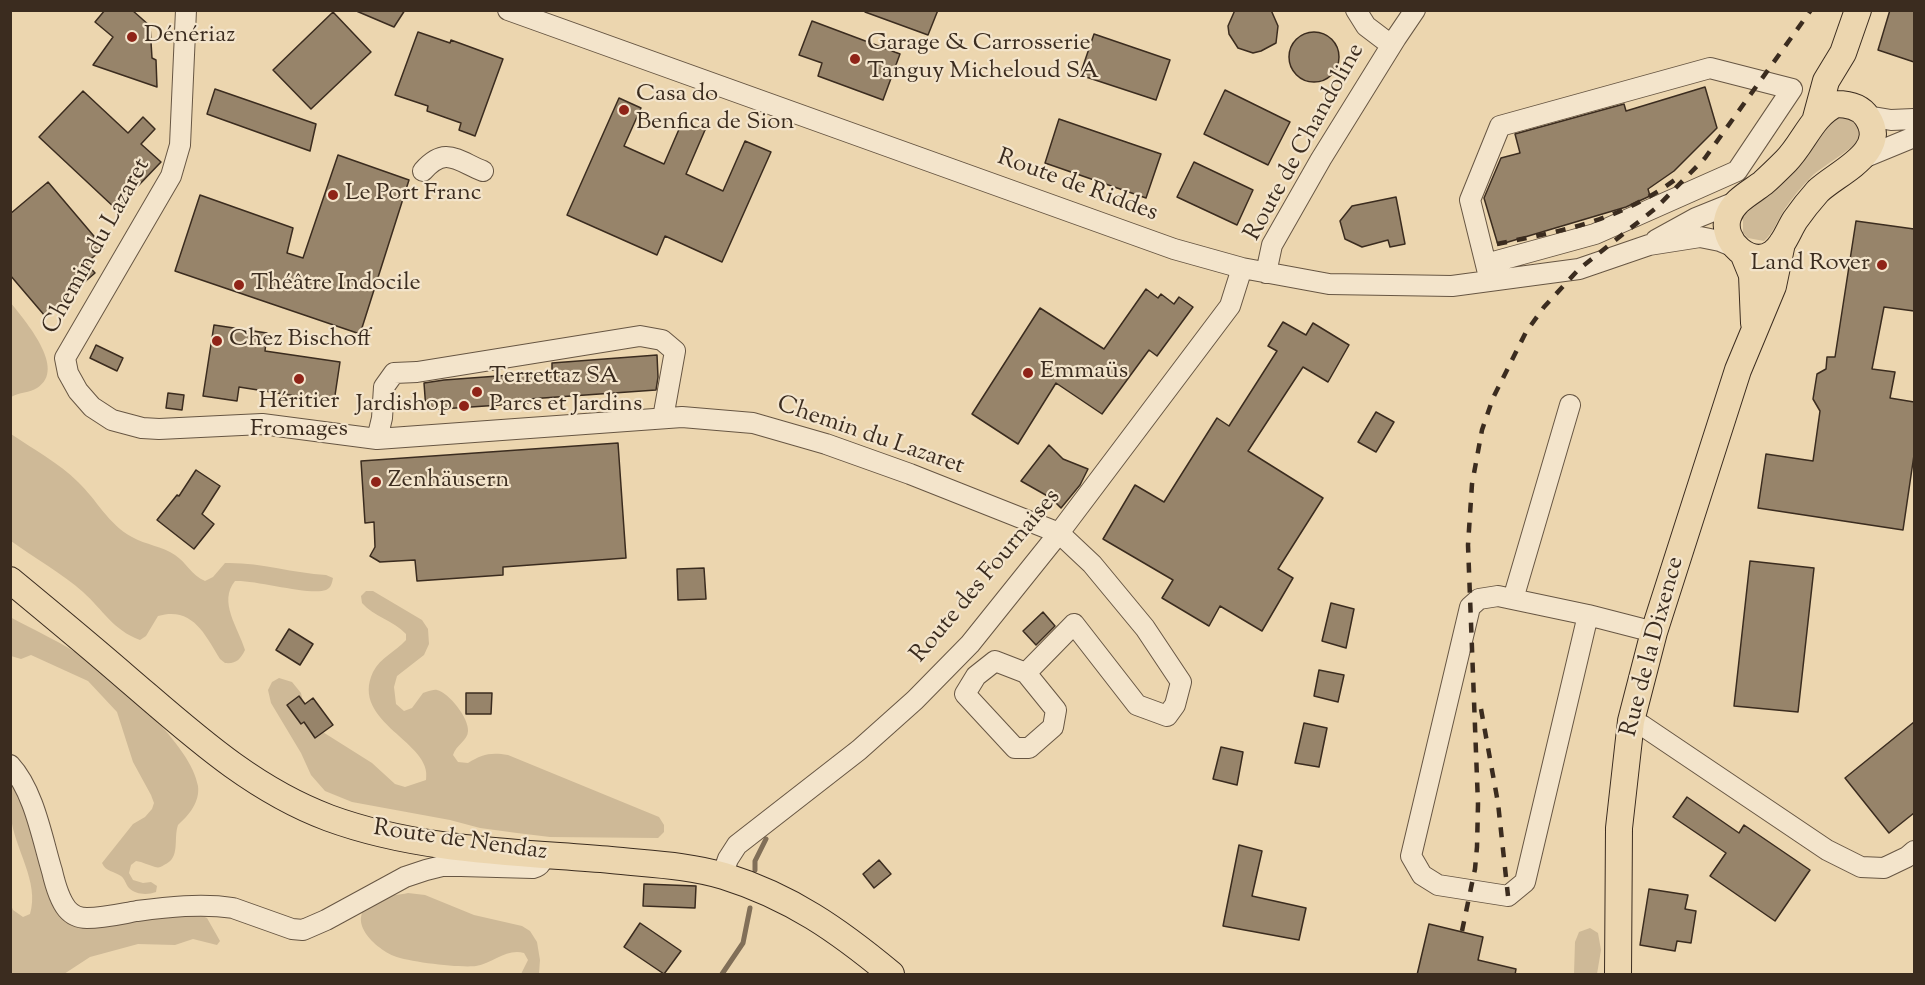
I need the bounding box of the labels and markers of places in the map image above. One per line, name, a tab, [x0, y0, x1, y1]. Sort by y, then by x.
place label: Dénériaz	[144, 23, 235, 51]
marker: Dénériaz	[125, 30, 139, 44]
place label: Garage & Carrosserie Tanguy Micheloud SA	[867, 31, 1099, 87]
marker: Garage & Carrosserie Tanguy Micheloud SA	[848, 52, 862, 66]
place label: Casa do Benfica de Sion	[636, 82, 794, 138]
marker: Casa do Benfica de Sion	[617, 103, 631, 117]
place label: Le Port Franc	[345, 181, 482, 209]
marker: Le Port Franc	[326, 188, 340, 202]
place label: Land Rover	[1751, 251, 1870, 279]
marker: Land Rover	[1875, 258, 1889, 272]
place label: Théâtre Indocile	[251, 271, 421, 299]
marker: Théâtre Indocile	[232, 278, 246, 292]
place label: Chez Bischoff	[229, 327, 371, 355]
marker: Chez Bischoff	[210, 334, 224, 348]
place label: Emmaüs	[1040, 359, 1128, 387]
place label: Terrettaz SA Parcs et Jardins	[489, 364, 642, 420]
marker: Emmaüs	[1021, 366, 1035, 380]
marker: Héritier Fromages	[292, 372, 306, 386]
marker: Terrettaz SA Parcs et Jardins	[470, 385, 484, 399]
place label: Héritier Fromages	[250, 389, 348, 445]
place label: Jardishop	[355, 392, 452, 420]
marker: Jardishop	[457, 399, 471, 413]
place label: Zenhäusern	[388, 468, 509, 496]
marker: Zenhäusern	[369, 475, 383, 489]

